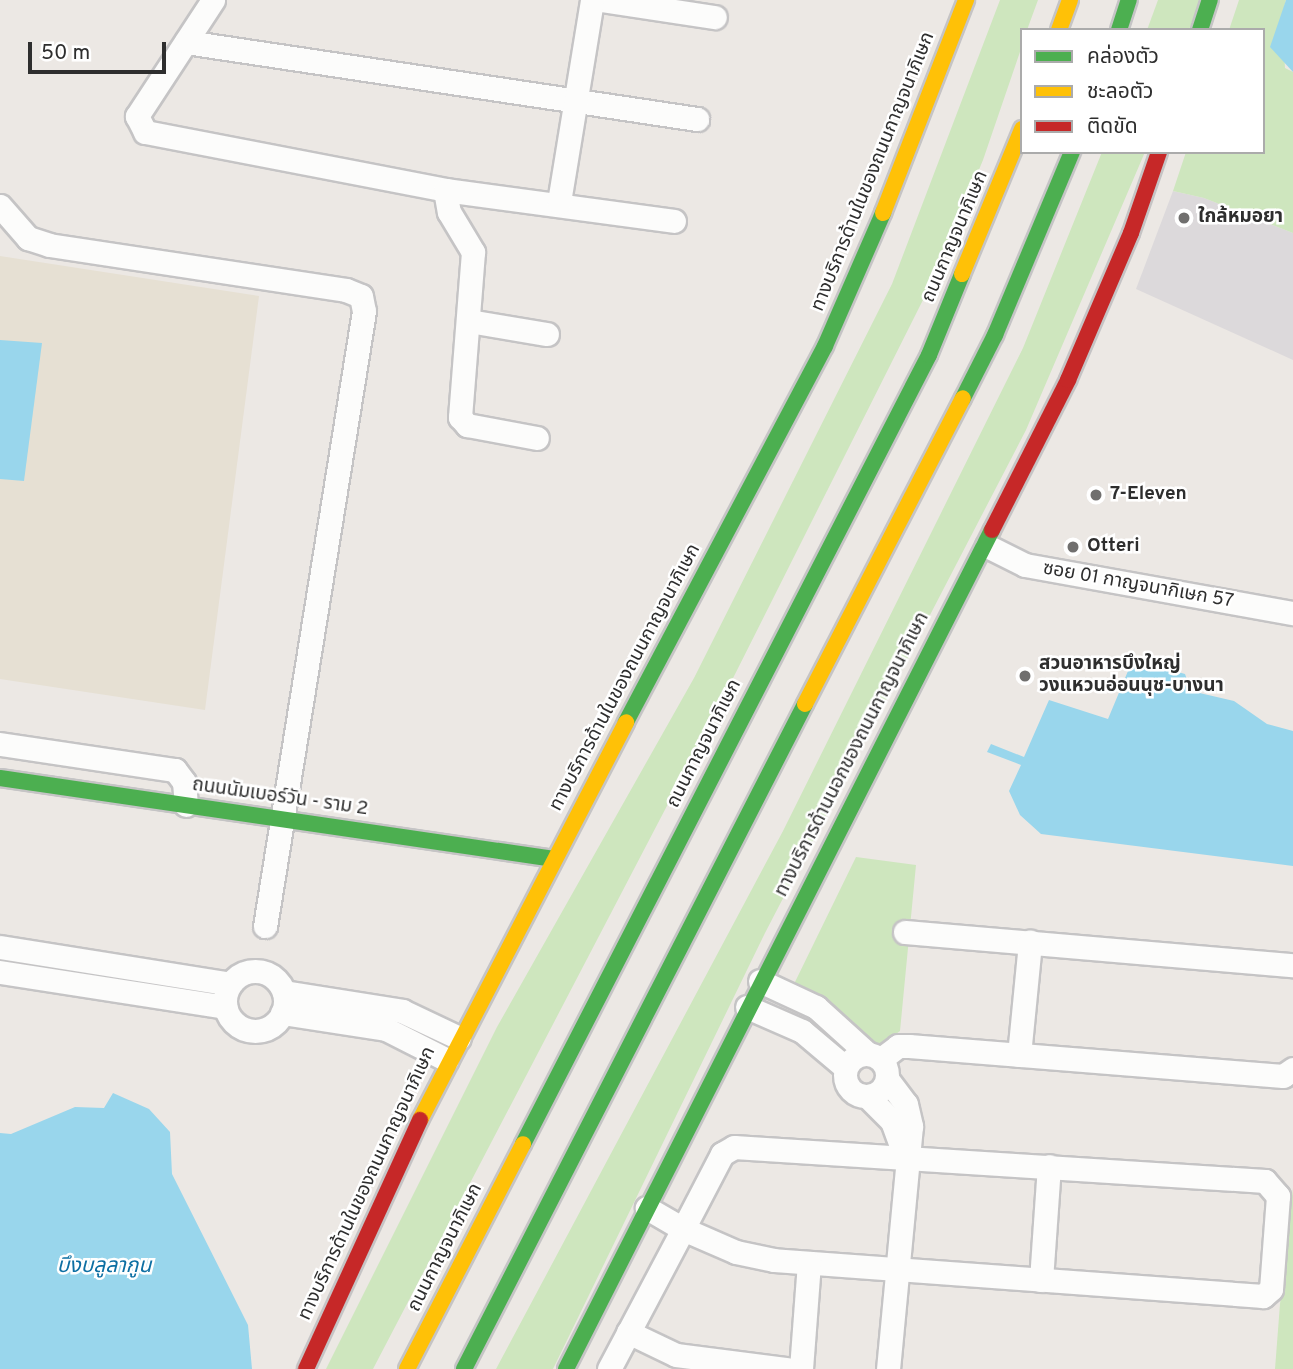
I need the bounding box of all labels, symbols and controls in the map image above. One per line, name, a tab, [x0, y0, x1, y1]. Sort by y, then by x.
scale bar	[32, 28, 170, 72]
legend	[1020, 28, 1265, 154]
street label: ทางบริการด้านในของถนนกาญจนาภิเษก	[807, 29, 941, 315]
text: 50 m	[41, 40, 90, 67]
text: คล่องตัว	[1087, 44, 1159, 71]
text: ชะลอตัว	[1087, 79, 1153, 106]
text: ติดขัด	[1087, 114, 1138, 141]
street label: ถนนกาญจนาภิเษก	[918, 168, 994, 306]
place label: ใกล้หมอยา	[1198, 207, 1283, 229]
marker: ใกล้หมอยา	[1176, 210, 1192, 226]
place label: 7-Eleven	[1110, 484, 1187, 506]
marker: 7-Eleven	[1088, 487, 1104, 503]
place label: Otteri	[1087, 536, 1140, 558]
marker: Otteri	[1065, 539, 1081, 555]
street label: ทางบริการด้านในของถนนกาญจนาภิเษก	[546, 541, 706, 815]
street label: ซอย 01 กาญจนากิเษก 57	[1041, 558, 1235, 614]
street label: ทางบริการด้านนอกของถนนกาญจนาภิเษก	[771, 609, 935, 901]
place label: สวนอาหารบึงใหญ่ วงแหวนอ่อนนุช-บางนา	[1039, 654, 1224, 698]
marker: สวนอาหารบึงใหญ่ วงแหวนอ่อนนุช-บางนา	[1017, 668, 1033, 684]
street label: ถนนกาญจนาภิเษก	[663, 676, 747, 812]
street label: ถนนนัมเบอร์วัน - ราม 2	[191, 774, 369, 822]
street label: ทางบริการด้านในของถนนกาญจนาภิเษก	[294, 1044, 442, 1324]
street label: ถนนกาญจนาภิเษก	[404, 1180, 488, 1316]
water label: บึงบลูลากูน	[57, 1254, 151, 1280]

